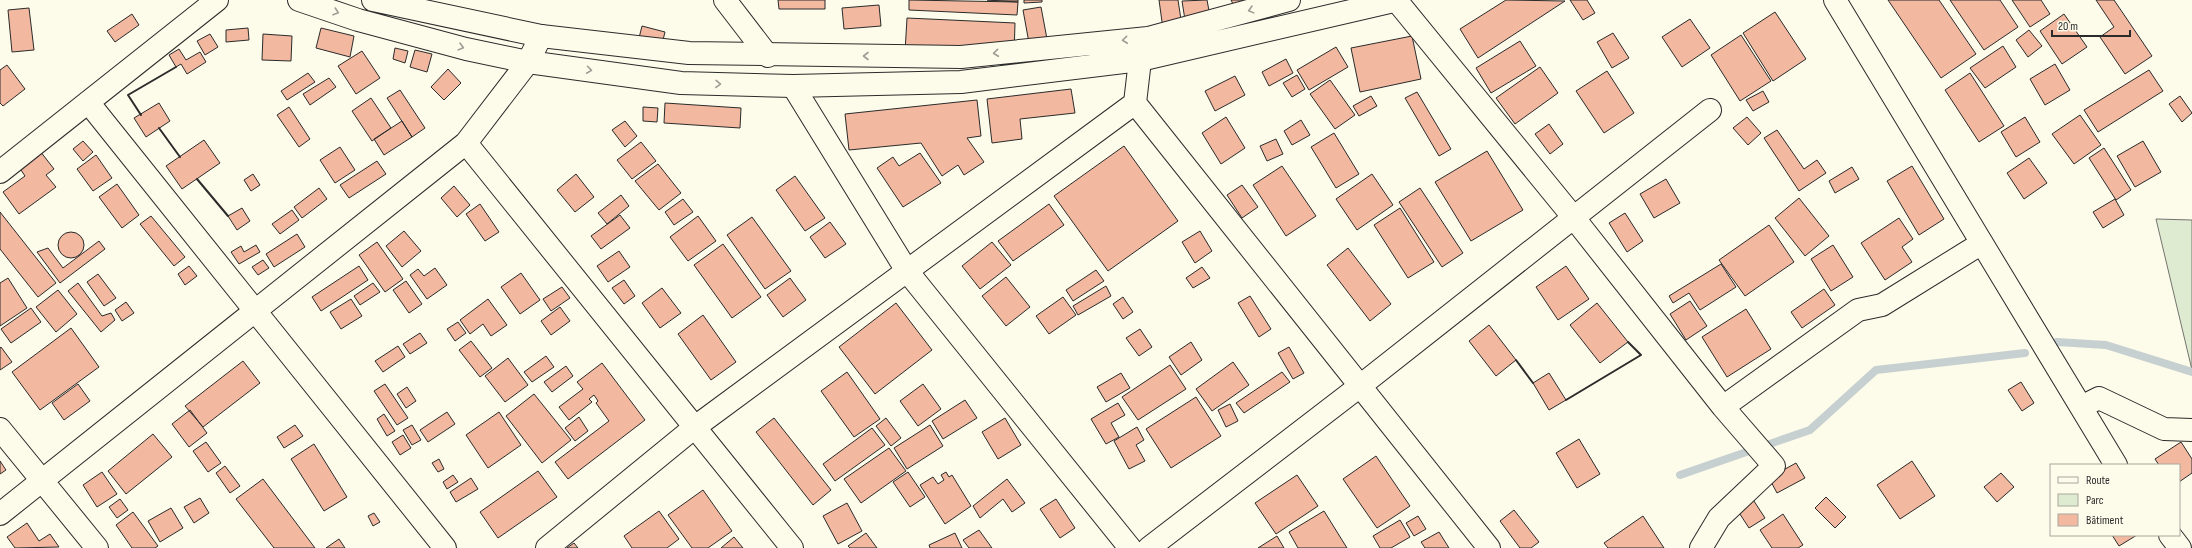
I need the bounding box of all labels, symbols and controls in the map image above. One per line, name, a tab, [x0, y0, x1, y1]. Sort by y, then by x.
one-way arrow	[1248, 5, 1255, 14]
one-way arrow	[332, 8, 339, 16]
scale bar	[2052, 12, 2130, 38]
text: 20 m	[2058, 19, 2078, 34]
one-way arrow	[1122, 35, 1128, 44]
one-way arrow	[458, 43, 464, 51]
one-way arrow	[993, 49, 999, 58]
one-way arrow	[863, 52, 869, 60]
one-way arrow	[586, 65, 592, 74]
one-way arrow	[715, 80, 721, 88]
legend	[2050, 464, 2180, 536]
text: Route	[2086, 473, 2110, 488]
text: Parc	[2086, 493, 2104, 508]
text: Bâtiment	[2086, 513, 2124, 528]

